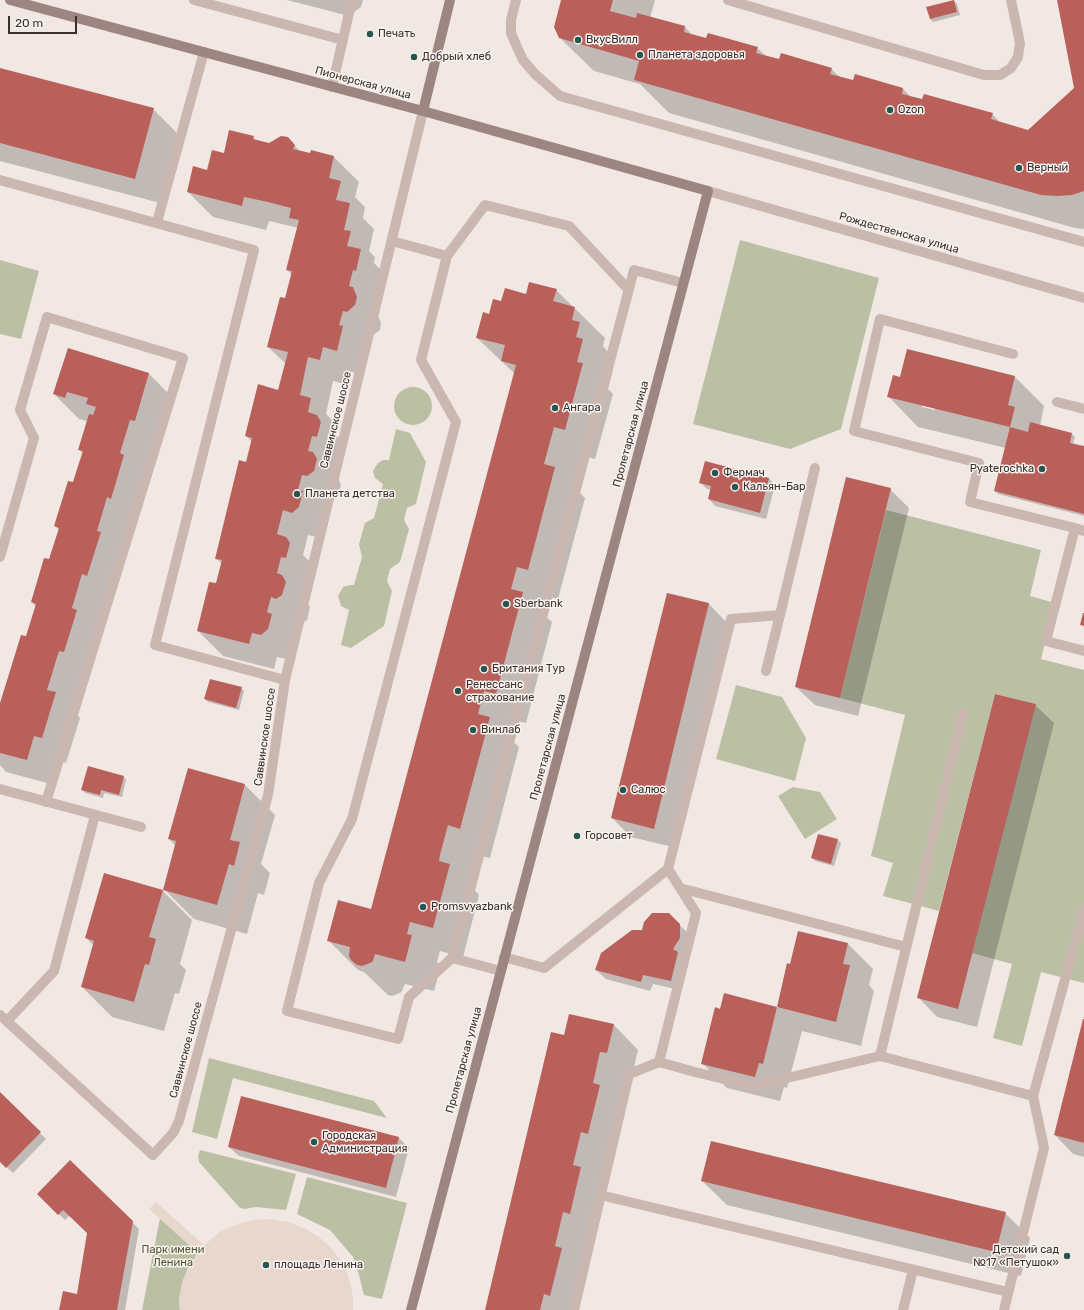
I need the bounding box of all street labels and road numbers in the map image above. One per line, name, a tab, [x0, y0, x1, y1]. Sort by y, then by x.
street label: Пионерская улица	[314, 64, 412, 102]
street label: Рождественская улица	[838, 210, 960, 256]
street label: Саввинское шоссе	[318, 370, 354, 470]
street label: Пролетарская улица	[610, 379, 652, 489]
street label: Саввинское шоссе	[252, 687, 278, 787]
street label: Пролетарская улица	[527, 692, 569, 802]
street label: Саввинское шоссе	[167, 1000, 205, 1100]
street label: Пролетарская улица	[443, 1005, 485, 1115]

